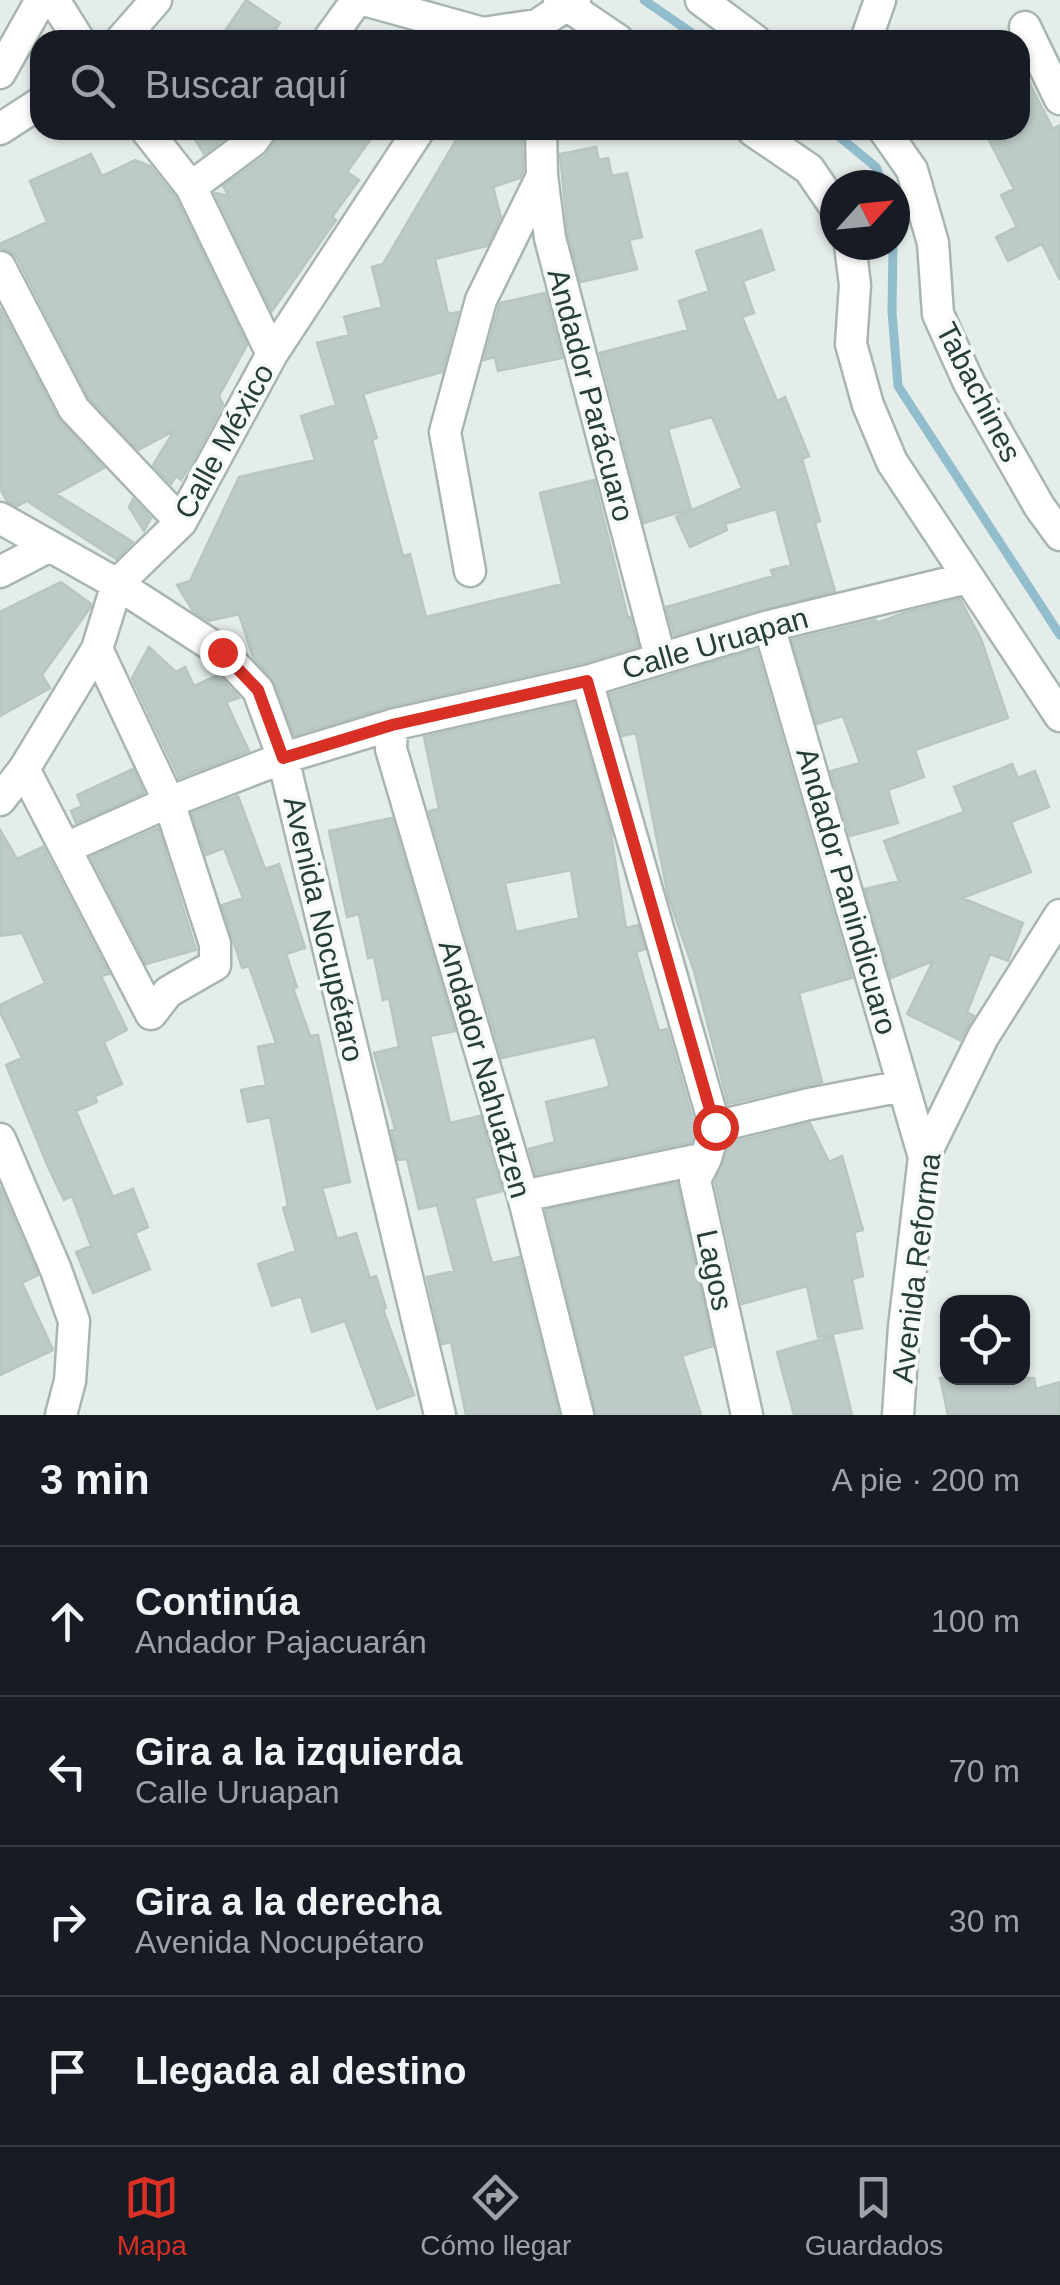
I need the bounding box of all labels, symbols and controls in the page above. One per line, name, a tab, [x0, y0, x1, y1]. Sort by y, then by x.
search box	[30, 30, 1030, 140]
icon: search	[65, 58, 120, 113]
text: Buscar aquí	[145, 64, 348, 106]
north arrow	[820, 170, 910, 260]
street label: Andador Parácuaro	[541, 265, 641, 525]
street label: Tabachines	[930, 317, 1028, 467]
street label: Calle México	[168, 358, 280, 524]
street label: Calle Uruapan	[618, 601, 812, 685]
route end	[200, 630, 246, 676]
street label: Andador Panindicuaro	[790, 744, 904, 1038]
street label: Avenida Nocupétaro	[277, 793, 371, 1065]
street label: Andador Nahuatzen	[432, 936, 538, 1202]
route start	[693, 1105, 739, 1151]
street label: Avenida Reforma	[886, 1151, 947, 1385]
street label: Lagos	[690, 1227, 740, 1313]
map controls	[940, 1295, 1030, 1385]
button: locate	[940, 1295, 1030, 1385]
text: 3 min	[40, 1456, 150, 1503]
text: A pie · 200 m	[831, 1462, 1020, 1498]
text: Continúa	[135, 1581, 300, 1623]
icon: ahead	[40, 1594, 95, 1649]
text: 100 m	[931, 1603, 1020, 1639]
text: Andador Pajacuarán	[135, 1624, 427, 1660]
text: Gira a la izquierda	[135, 1731, 462, 1773]
icon: left	[40, 1744, 95, 1799]
text: 70 m	[949, 1753, 1020, 1789]
text: Calle Uruapan	[135, 1774, 340, 1810]
text: Gira a la derecha	[135, 1881, 441, 1923]
icon: right	[40, 1894, 95, 1949]
text: 30 m	[949, 1903, 1020, 1939]
text: Avenida Nocupétaro	[135, 1924, 424, 1960]
icon: arrive	[40, 2044, 95, 2099]
text: Llegada al destino	[135, 2050, 467, 2092]
tab: Mapa	[117, 2170, 187, 2262]
tab: Cómo llegar	[420, 2170, 571, 2262]
tab: Guardados	[805, 2170, 943, 2262]

